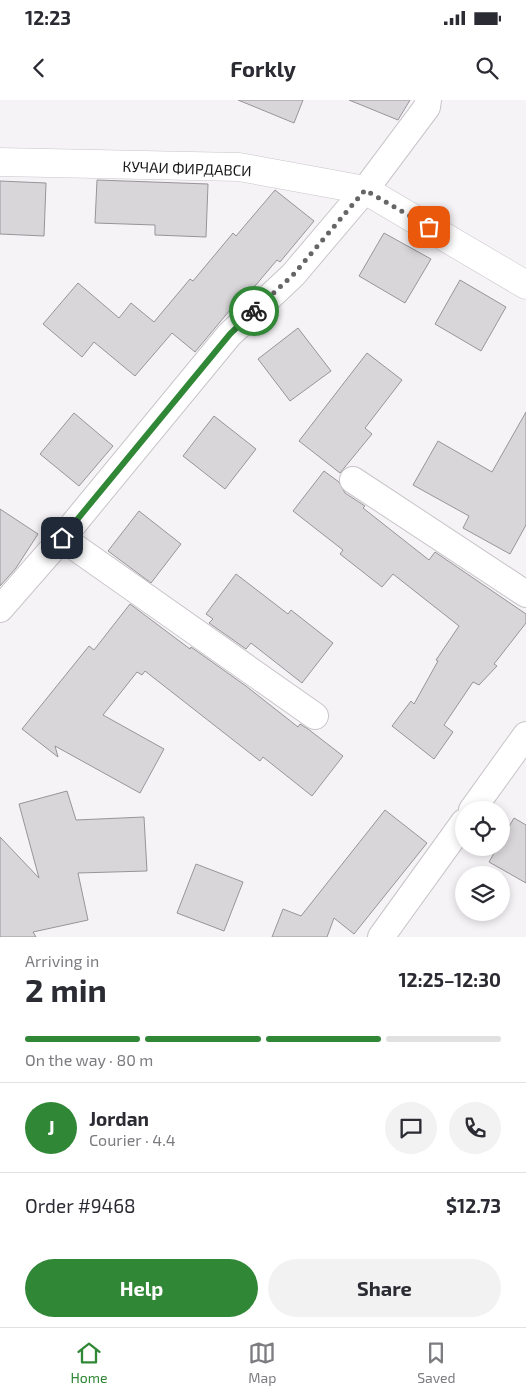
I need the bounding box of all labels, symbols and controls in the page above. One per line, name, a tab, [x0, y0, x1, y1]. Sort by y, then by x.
text: 12:23	[25, 6, 71, 29]
icon: back	[25, 54, 53, 82]
icon: search	[473, 54, 501, 82]
text: Forkly	[230, 55, 296, 81]
street label: КУЧАИ ФИРДАВСИ	[122, 157, 252, 179]
pin	[408, 206, 450, 248]
icon: bag	[415, 213, 443, 241]
courier	[229, 286, 279, 336]
icon: bike	[240, 297, 268, 325]
pin	[41, 517, 83, 559]
icon: home	[48, 524, 76, 552]
map controls	[455, 801, 510, 921]
button: locate	[455, 801, 510, 856]
button: layers	[455, 866, 510, 921]
text: Arriving in	[25, 951, 99, 970]
text: 12:25–12:30	[398, 968, 501, 991]
text: 2 min	[25, 970, 107, 1008]
text: On the way · 80 m	[25, 1050, 153, 1069]
button: chat	[385, 1102, 437, 1154]
button: phone	[449, 1102, 501, 1154]
text: Jordan	[89, 1107, 149, 1130]
text: J	[47, 1116, 55, 1139]
text: Courier · 4.4	[89, 1130, 176, 1149]
text: Order #9468	[25, 1194, 136, 1217]
text: $12.73	[446, 1194, 501, 1217]
button: Help	[25, 1259, 258, 1317]
button: Share	[268, 1259, 501, 1317]
tab: Home	[70, 1339, 107, 1386]
tab: Map	[248, 1339, 276, 1386]
tab: Saved	[417, 1339, 456, 1386]

